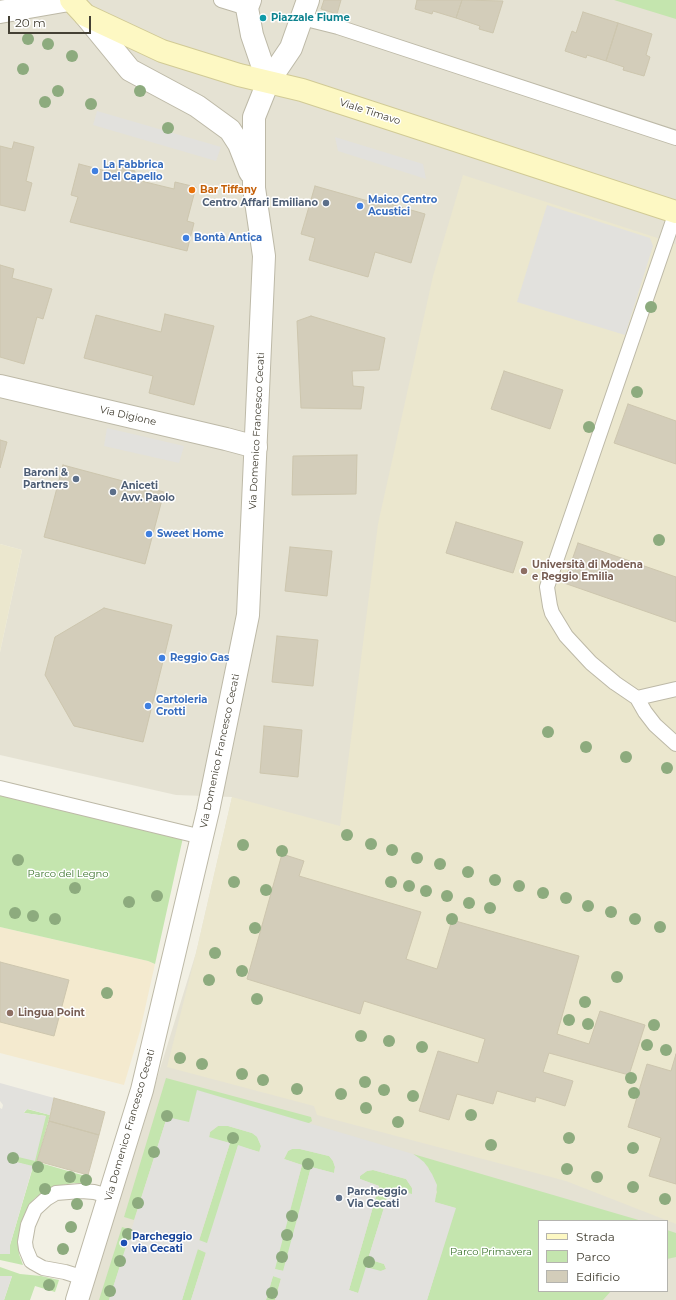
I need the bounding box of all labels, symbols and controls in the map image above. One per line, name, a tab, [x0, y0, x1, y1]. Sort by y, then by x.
scale bar	[10, 8, 93, 34]
place label: Piazzale Fiume	[271, 12, 350, 24]
marker: Piazzale Fiume	[258, 13, 268, 23]
text: 20 m	[15, 15, 46, 30]
street label: Viale Timavo	[338, 97, 402, 127]
place label: La Fabbrica Del Capello	[103, 159, 164, 182]
marker: La Fabbrica Del Capello	[90, 166, 100, 176]
place label: Bar Tiffany	[200, 184, 257, 196]
marker: Bar Tiffany	[187, 185, 197, 195]
place label: Maico Centro Acustici	[368, 194, 437, 218]
place label: Centro Affari Emiliano	[202, 197, 318, 209]
marker: Centro Affari Emiliano	[321, 198, 331, 208]
marker: Maico Centro Acustici	[355, 201, 365, 211]
place label: Bontà Antica	[194, 232, 262, 244]
marker: Bontà Antica	[181, 233, 191, 243]
street label: Via Domenico Francesco Cecati	[247, 352, 267, 510]
street label: Via Digione	[99, 404, 157, 428]
place label: Baroni & Partners	[23, 467, 68, 490]
marker: Baroni & Partners	[71, 474, 81, 484]
place label: Aniceti Avv. Paolo	[121, 480, 175, 504]
marker: Aniceti Avv. Paolo	[108, 487, 118, 497]
place label: Sweet Home	[157, 528, 224, 540]
marker: Sweet Home	[144, 529, 154, 539]
place label: Università di Modena e Reggio Emilia	[532, 559, 643, 582]
marker: Università di Modena e Reggio Emilia	[519, 566, 529, 576]
place label: Reggio Gas	[170, 652, 229, 664]
marker: Reggio Gas	[157, 653, 167, 663]
street label: Via Domenico Francesco Cecati	[198, 673, 242, 829]
place label: Cartoleria Crotti	[156, 694, 207, 718]
marker: Cartoleria Crotti	[143, 701, 153, 711]
park label: Parco del Legno	[27, 868, 109, 880]
place label: Lingua Point	[18, 1007, 85, 1019]
marker: Lingua Point	[5, 1008, 15, 1018]
street label: Via Domenico Francesco Cecati	[103, 1048, 157, 1202]
place label: Parcheggio Via Cecati	[347, 1186, 407, 1210]
marker: Parcheggio Via Cecati	[334, 1193, 344, 1203]
legend	[538, 1220, 668, 1292]
text: Strada	[576, 1229, 615, 1244]
place label: Parcheggio via Cecati	[132, 1231, 192, 1254]
marker: Parcheggio via Cecati	[119, 1238, 129, 1248]
park label: Parco Primavera	[450, 1246, 532, 1258]
text: Parco	[576, 1249, 610, 1264]
text: Edificio	[576, 1269, 620, 1284]

